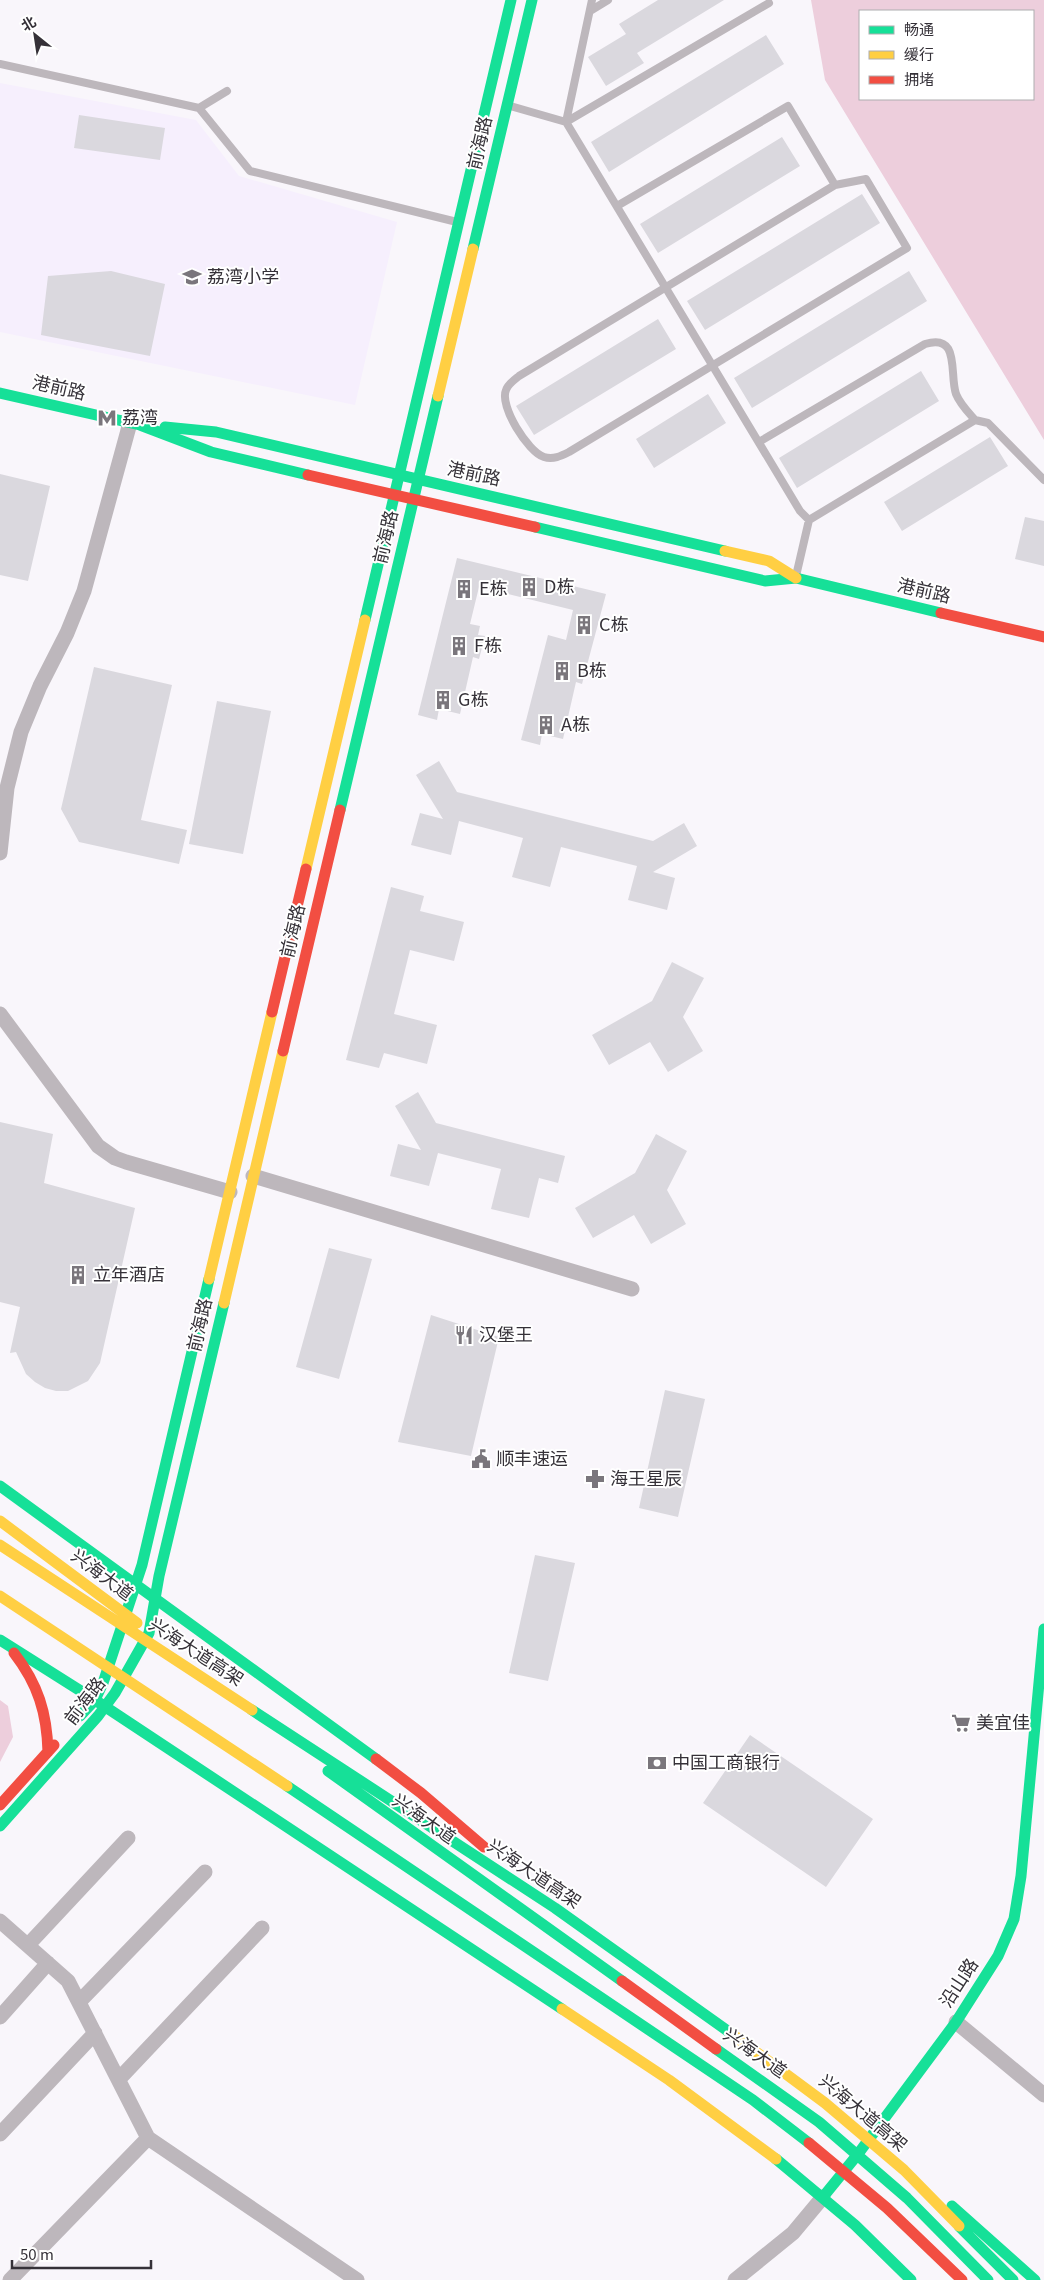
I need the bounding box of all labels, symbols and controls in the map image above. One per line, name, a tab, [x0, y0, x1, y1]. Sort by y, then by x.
north arrow	[10, 10, 60, 60]
legend	[859, 10, 1034, 100]
text: 北	[17, 11, 39, 35]
text: 畅通	[904, 18, 934, 39]
text: 缓行	[904, 43, 934, 64]
text: 拥堵	[904, 68, 934, 89]
street label: 前海路	[459, 113, 497, 172]
place label: 荔湾小学	[207, 262, 279, 288]
school or university icon: 荔湾小学	[181, 266, 203, 288]
street label: 港前路	[30, 367, 89, 405]
place label: 荔湾	[122, 403, 158, 429]
metro station icon: 荔湾	[96, 407, 118, 429]
street label: 港前路	[445, 454, 504, 490]
street label: 前海路	[365, 507, 403, 566]
street label: 港前路	[895, 570, 954, 608]
place label: D栋	[544, 572, 574, 598]
place label: E栋	[479, 574, 508, 600]
building icon: D栋	[518, 576, 540, 598]
building icon: E栋	[453, 578, 475, 600]
place label: C栋	[599, 610, 628, 636]
building icon: C栋	[573, 614, 595, 636]
place label: F栋	[474, 631, 502, 657]
building icon: F栋	[448, 635, 470, 657]
place label: B栋	[577, 656, 607, 682]
building icon: B栋	[551, 660, 573, 682]
place label: G栋	[458, 685, 488, 711]
building icon: G栋	[432, 689, 454, 711]
place label: A栋	[561, 710, 590, 736]
building icon: A栋	[535, 714, 557, 736]
street label: 前海路	[272, 901, 310, 960]
place label: 立年酒店	[93, 1260, 165, 1286]
building icon: 立年酒店	[67, 1264, 89, 1286]
street label: 前海路	[179, 1295, 217, 1354]
place label: 汉堡王	[479, 1320, 533, 1346]
restaurant icon: 汉堡王	[453, 1324, 475, 1346]
place label: 顺丰速运	[496, 1444, 568, 1470]
public building icon: 顺丰速运	[470, 1448, 492, 1470]
place label: 海王星辰	[610, 1464, 682, 1490]
pharmacy icon: 海王星辰	[584, 1468, 606, 1490]
street label: 兴海大道	[67, 1541, 140, 1605]
street label: 兴海大道高架	[145, 1610, 249, 1691]
street label: 前海路	[57, 1670, 110, 1729]
place label: 美宜佳	[976, 1708, 1030, 1734]
supermarket icon: 美宜佳	[950, 1712, 972, 1734]
place label: 中国工商银行	[672, 1748, 780, 1774]
bank icon: 中国工商银行	[646, 1752, 668, 1774]
street label: 兴海大道	[388, 1786, 462, 1849]
street label: 兴海大道高架	[483, 1831, 587, 1913]
street label: 沿山路	[932, 1952, 983, 2012]
street label: 兴海大道	[719, 2020, 793, 2083]
street label: 兴海大道高架	[815, 2067, 914, 2156]
scale bar	[12, 2238, 151, 2270]
text: 50 m	[20, 2243, 54, 2264]

